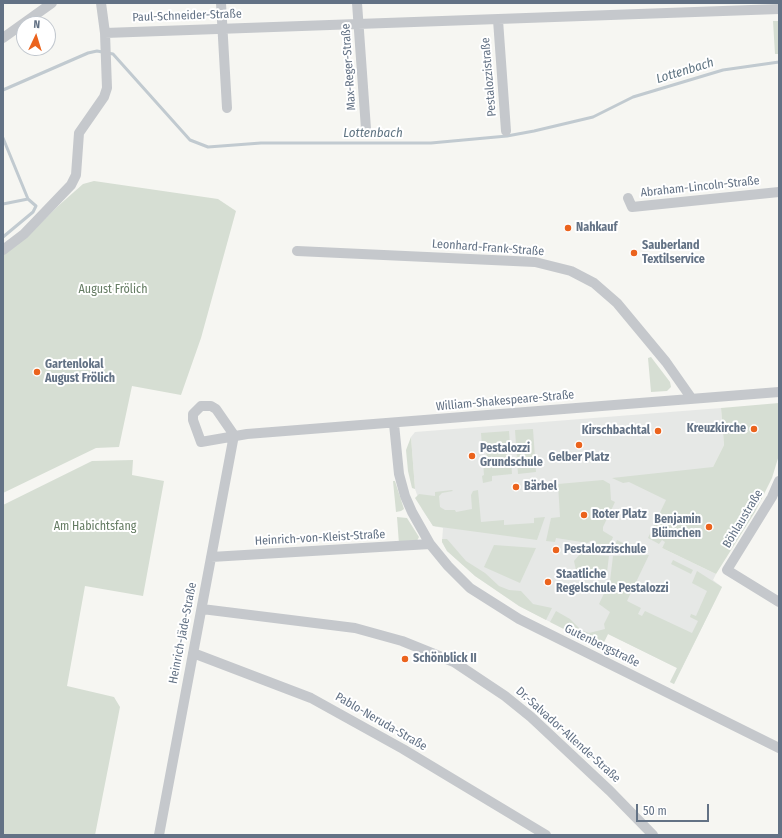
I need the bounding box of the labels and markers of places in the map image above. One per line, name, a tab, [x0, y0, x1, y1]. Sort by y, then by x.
place label: Nahkauf	[576, 221, 618, 235]
marker: Nahkauf	[563, 223, 573, 233]
place label: Sauberland Textilservice	[642, 239, 705, 267]
marker: Sauberland Textilservice	[629, 248, 639, 258]
place label: Gartenlokal August Frölich	[45, 358, 115, 386]
marker: Gartenlokal August Frölich	[32, 367, 42, 377]
place label: Kreuzkirche	[687, 422, 746, 436]
place label: Kirschbachtal	[582, 424, 650, 438]
marker: Kreuzkirche	[749, 424, 759, 434]
marker: Kirschbachtal	[653, 426, 663, 436]
marker: Gelber Platz	[574, 440, 584, 450]
place label: Pestalozzi Grundschule	[480, 442, 543, 470]
marker: Pestalozzi Grundschule	[467, 451, 477, 461]
place label: Gelber Platz	[549, 451, 609, 465]
place label: Bärbel	[524, 480, 557, 494]
marker: Bärbel	[511, 482, 521, 492]
place label: Roter Platz	[592, 508, 647, 522]
marker: Roter Platz	[579, 510, 589, 520]
place label: Benjamin Blümchen	[652, 513, 701, 541]
marker: Benjamin Blümchen	[704, 522, 714, 532]
place label: Pestalozzischule	[564, 543, 646, 557]
marker: Pestalozzischule	[551, 545, 561, 555]
place label: Staatliche Regelschule Pestalozzi	[556, 568, 669, 596]
marker: Staatliche Regelschule Pestalozzi	[543, 577, 553, 587]
place label: Schönblick II	[413, 652, 477, 666]
marker: Schönblick II	[400, 654, 410, 664]

